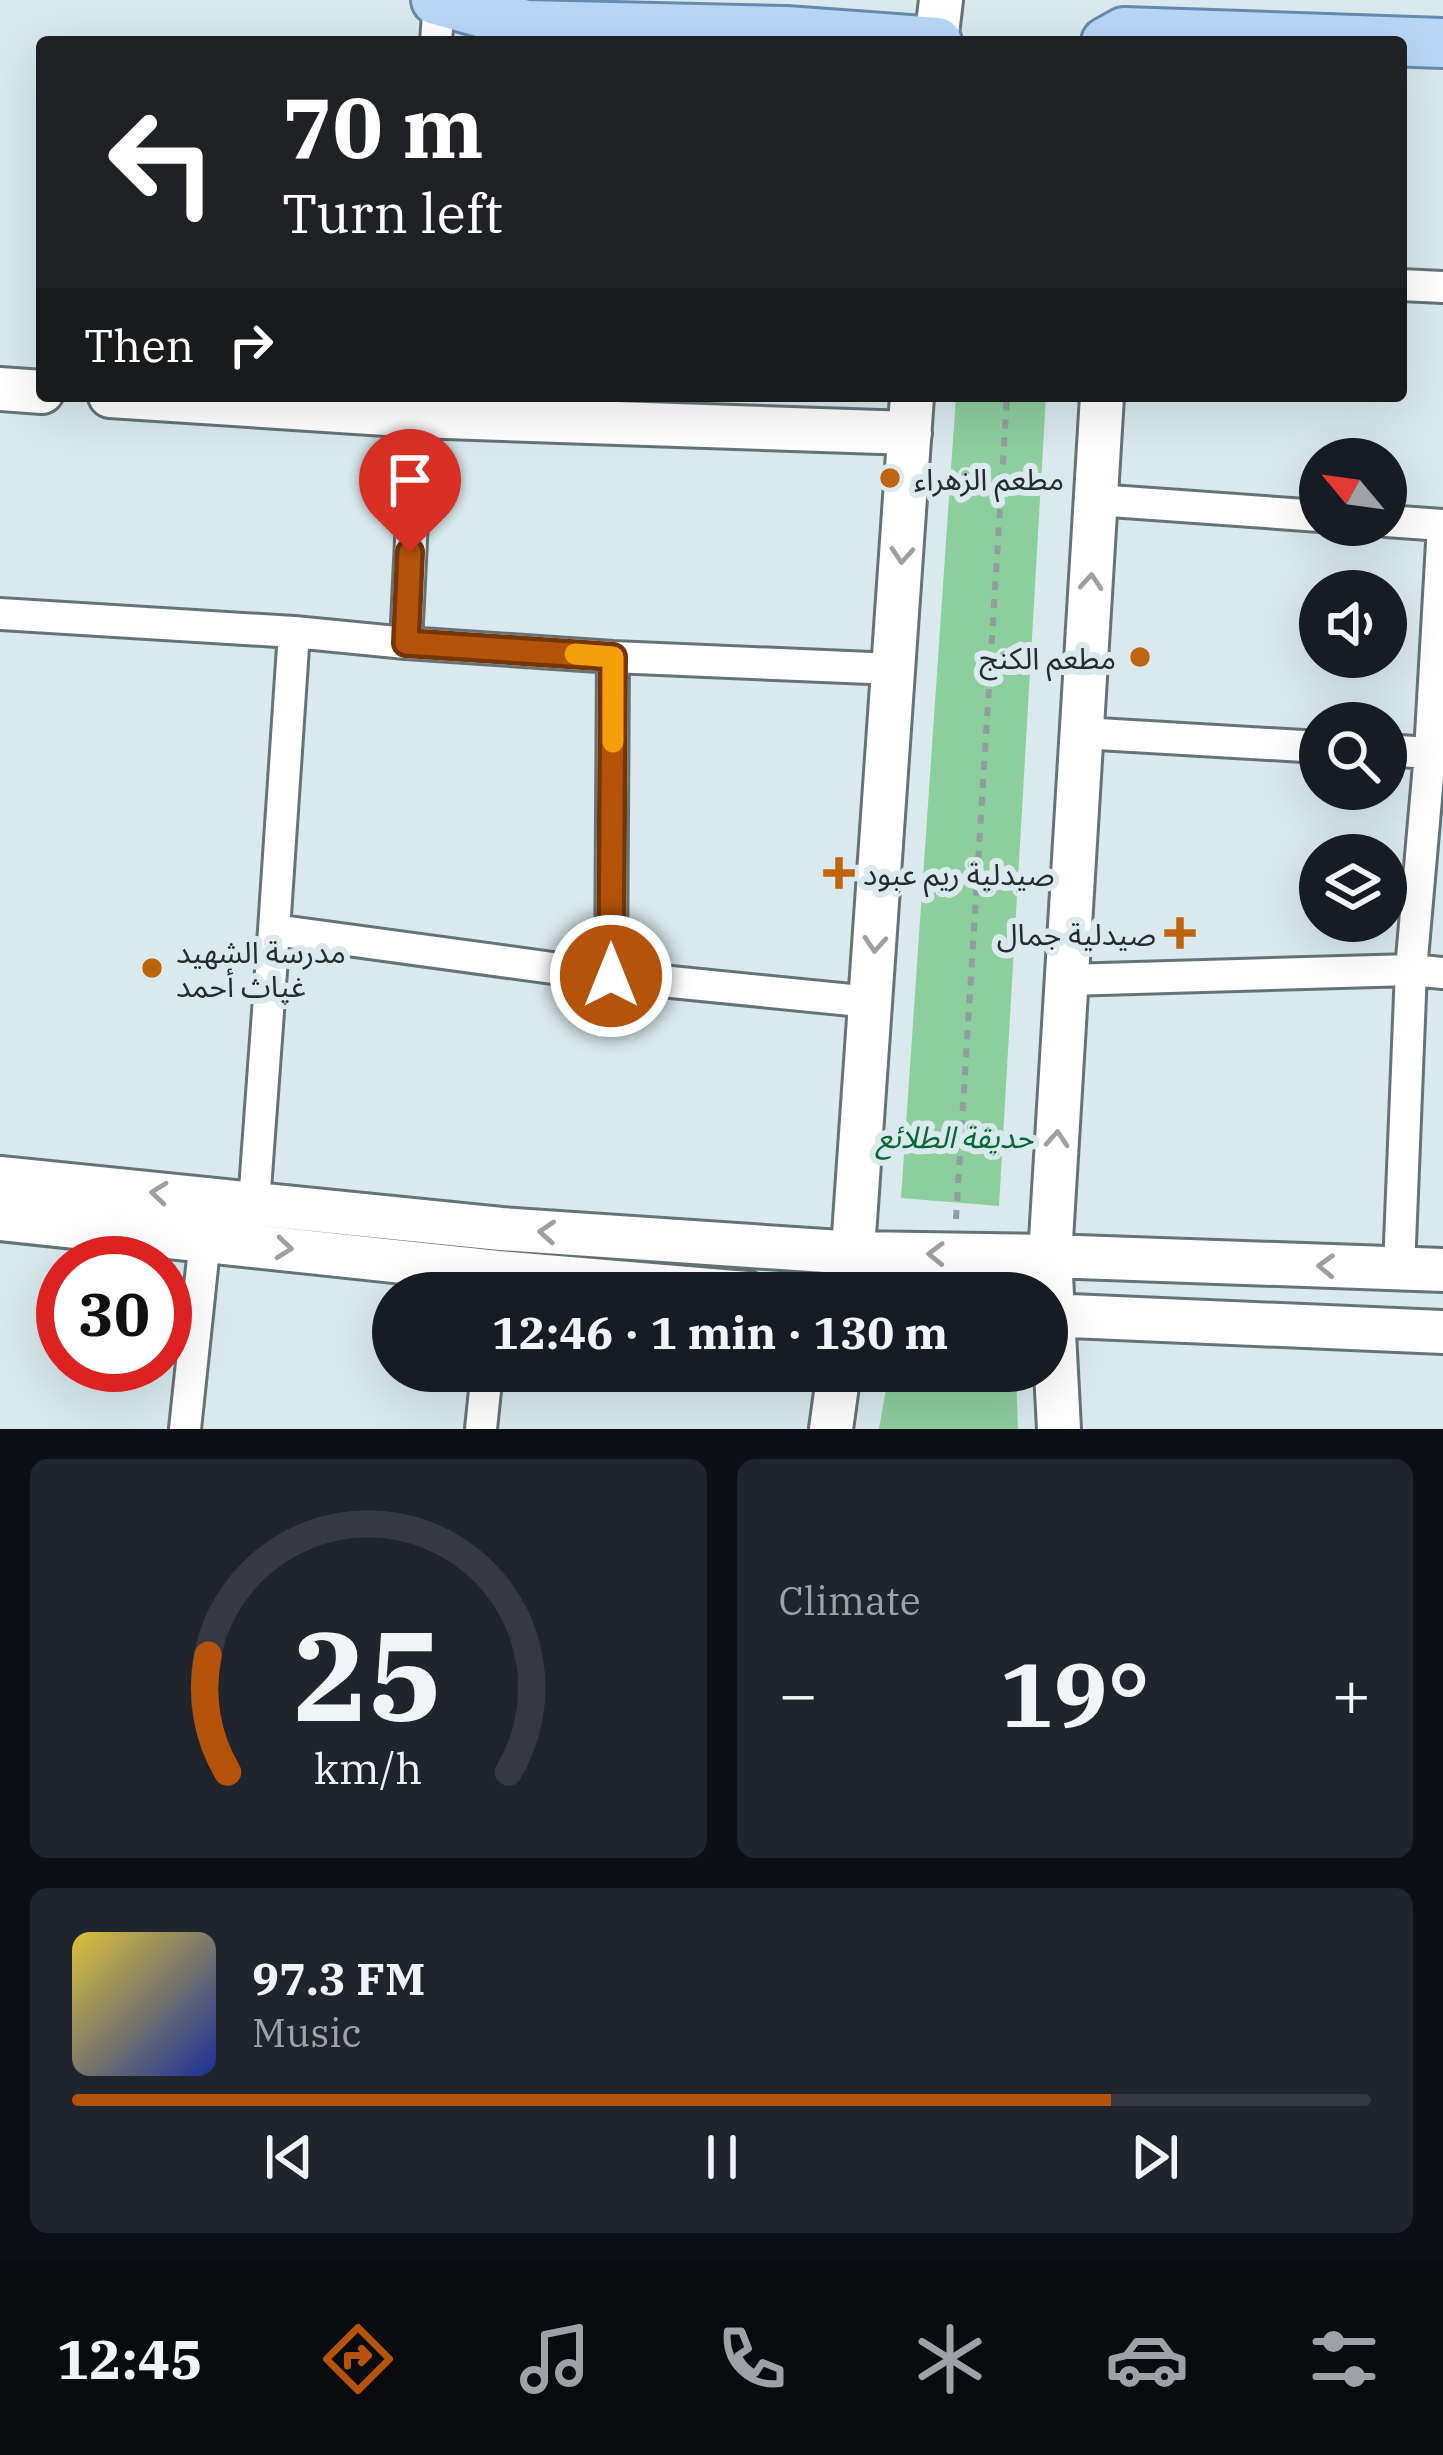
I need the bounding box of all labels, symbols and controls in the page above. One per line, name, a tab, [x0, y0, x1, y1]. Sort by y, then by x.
text: 70 m	[282, 72, 484, 181]
icon: left	[84, 84, 240, 240]
text: Turn left	[282, 178, 503, 248]
icon: right	[218, 312, 284, 378]
text: Then	[84, 316, 194, 374]
pin	[359, 429, 461, 552]
north arrow	[1299, 438, 1407, 546]
map controls	[1299, 438, 1407, 942]
icon: arrive	[377, 447, 443, 513]
place label: مطعم الزهراء	[914, 459, 1064, 503]
marker: مطعم الزهراء	[877, 465, 903, 491]
one-way arrow	[889, 546, 915, 565]
button: sound	[1299, 570, 1407, 678]
one-way arrow	[1078, 572, 1104, 591]
place label: مطعم الكنج	[980, 638, 1116, 682]
marker: مطعم الكنج	[1127, 644, 1153, 670]
button: search	[1299, 702, 1407, 810]
button: layers	[1299, 834, 1407, 942]
place label: صيدلية ريم عبود	[863, 854, 1055, 898]
marker: صيدلية ريم عبود	[826, 860, 852, 886]
position arrow	[548, 913, 674, 1039]
place label: صيدلية جمال	[997, 914, 1156, 953]
marker: صيدلية جمال	[1167, 920, 1193, 946]
place label: مدرسة الشهيد غياث أحمد	[176, 932, 346, 1005]
one-way arrow	[863, 935, 889, 954]
marker: مدرسة الشهيد غياث أحمد	[139, 955, 165, 981]
park label: حديقة الطلائع	[875, 1117, 1034, 1160]
one-way arrow	[1044, 1129, 1070, 1148]
one-way arrow	[149, 1181, 168, 1206]
one-way arrow	[537, 1219, 556, 1245]
one-way arrow	[274, 1234, 293, 1260]
speed limit sign: 30	[36, 1236, 192, 1392]
one-way arrow	[926, 1242, 945, 1268]
one-way arrow	[1316, 1253, 1335, 1279]
text: 12:46 · 1 min · 130 m	[492, 1303, 948, 1361]
text: Climate	[779, 1575, 921, 1626]
text: 25	[293, 1593, 443, 1755]
text: 19°	[1000, 1635, 1150, 1752]
text: −	[779, 1650, 818, 1736]
text: +	[1331, 1650, 1371, 1736]
text: km/h	[314, 1739, 422, 1795]
text: 97.3 FM	[252, 1949, 425, 2007]
text: Music	[252, 2007, 362, 2058]
icon: previous	[256, 2124, 322, 2190]
icon: pause	[689, 2124, 755, 2190]
icon: next	[1122, 2124, 1188, 2190]
icon: directions	[316, 2317, 400, 2401]
icon: music	[513, 2317, 597, 2401]
icon: phone	[710, 2317, 794, 2401]
icon: climate	[908, 2317, 992, 2401]
icon: car	[1105, 2317, 1189, 2401]
icon: filters	[1302, 2317, 1386, 2401]
text: 12:45	[57, 2324, 203, 2394]

